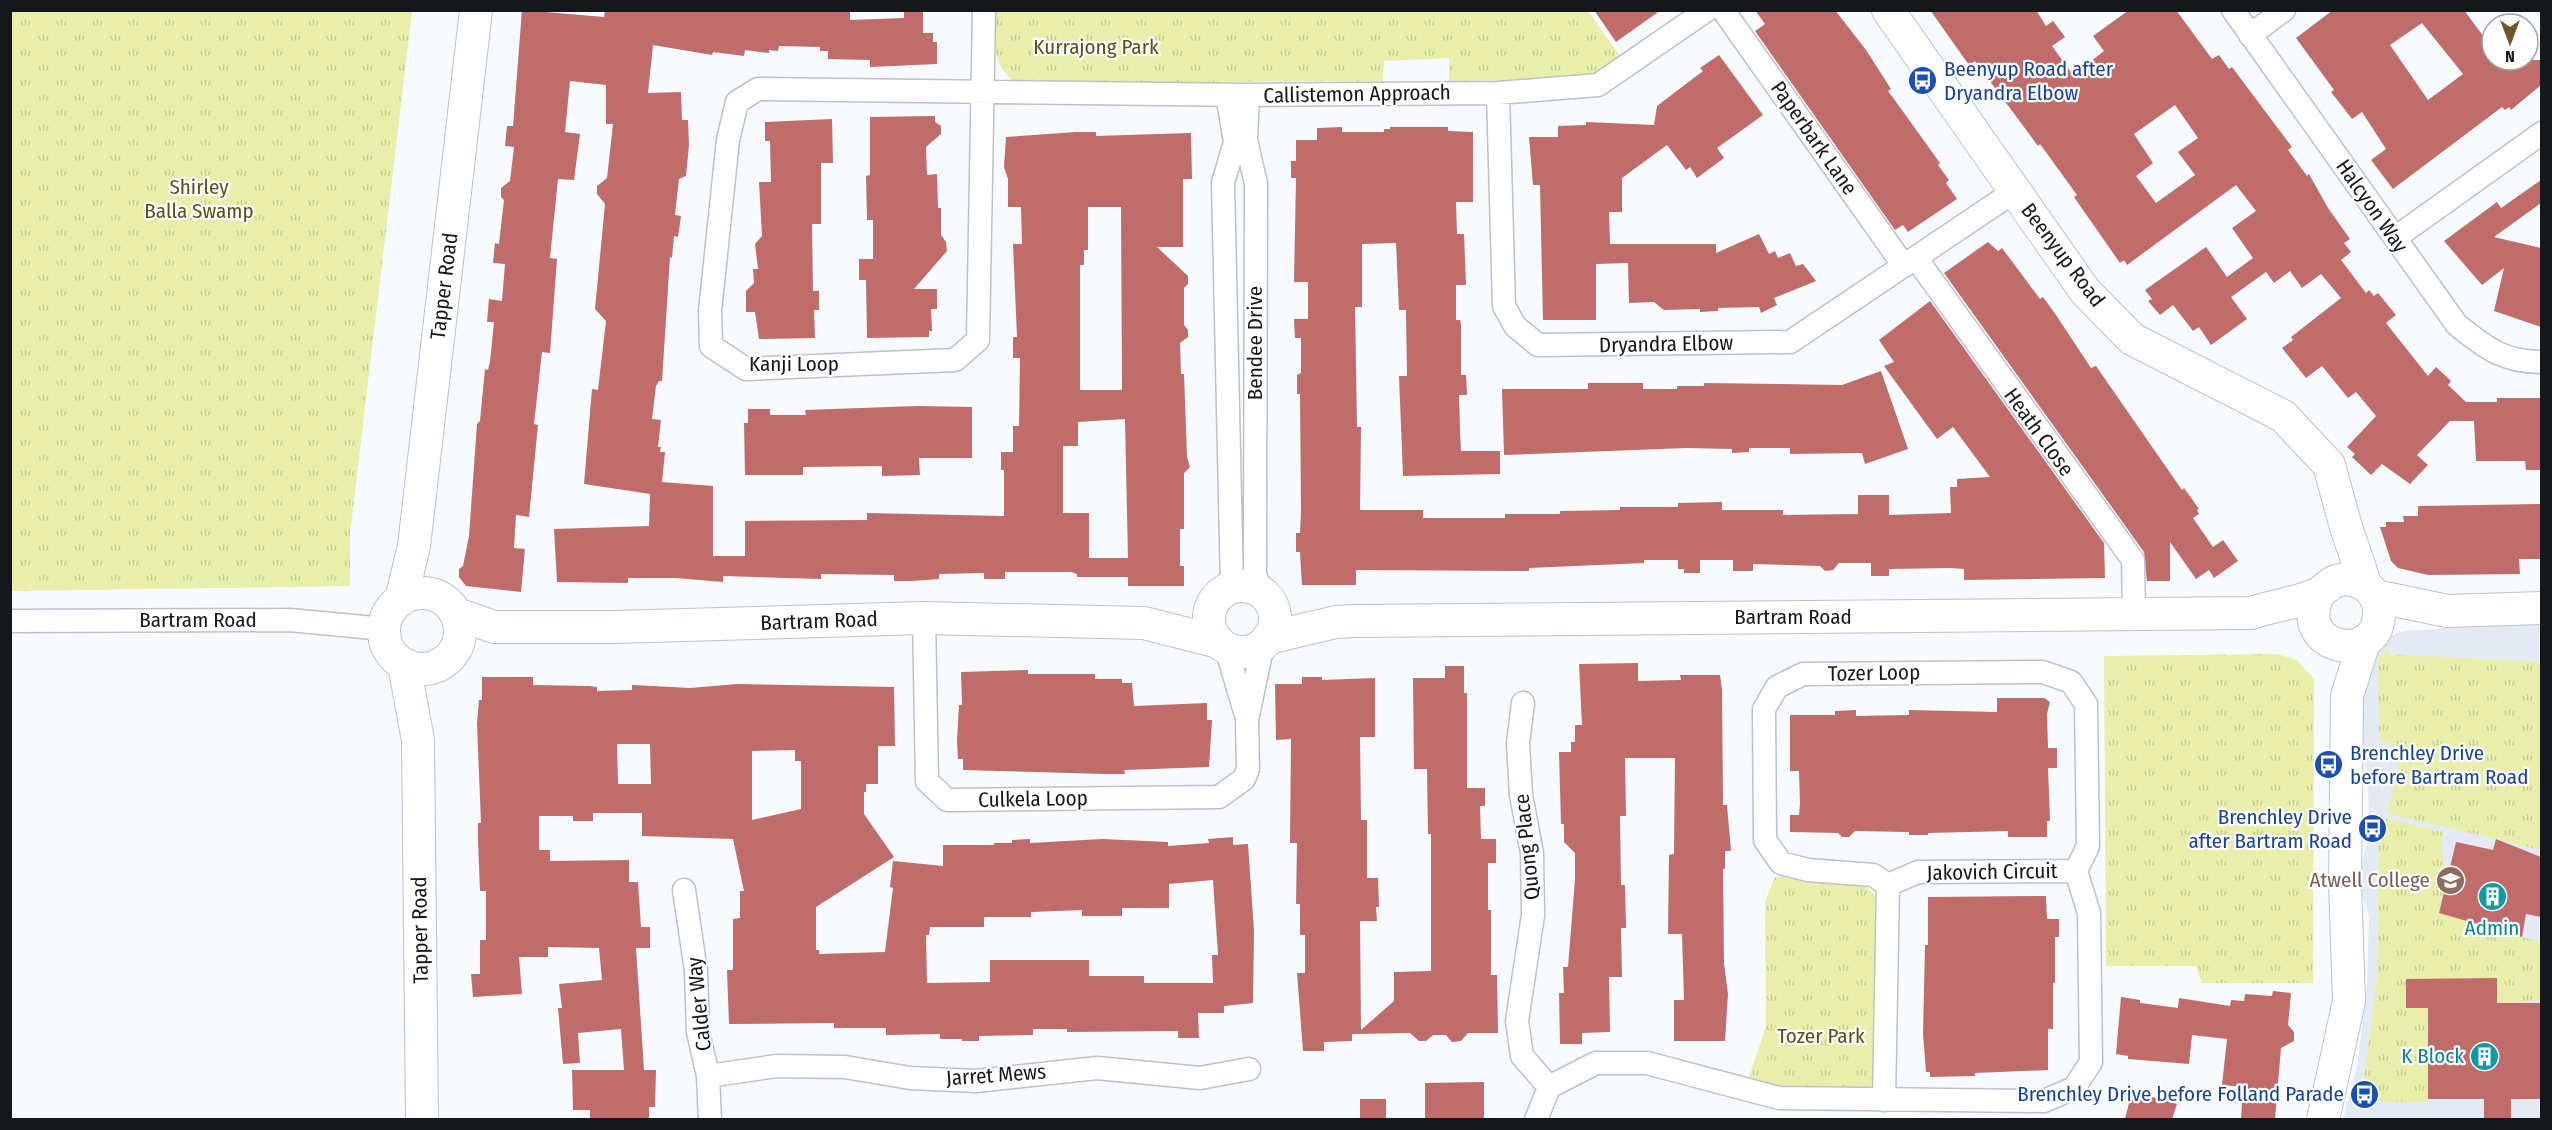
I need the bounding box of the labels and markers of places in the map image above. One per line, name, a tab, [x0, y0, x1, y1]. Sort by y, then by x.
place label: Beenyup Road after Dryandra Elbow	[1944, 56, 2114, 106]
bus stop icon: Beenyup Road after Dryandra Elbow	[1907, 65, 1939, 97]
place label: Brenchley Drive before Bartram Road	[2350, 740, 2528, 790]
bus stop icon: Brenchley Drive before Bartram Road	[2313, 749, 2345, 781]
place label: Brenchley Drive after Bartram Road	[2189, 804, 2352, 854]
bus stop icon: Brenchley Drive after Bartram Road	[2357, 813, 2389, 845]
school or university icon: Atwell College	[2435, 864, 2467, 896]
place label: Atwell College	[2309, 867, 2430, 893]
building icon: Admin	[2476, 881, 2508, 913]
place label: Admin	[2465, 915, 2519, 941]
building icon: K Block	[2469, 1040, 2501, 1072]
place label: K Block	[2401, 1043, 2464, 1069]
bus stop icon: Brenchley Drive before Folland Parade	[2349, 1078, 2381, 1110]
place label: Brenchley Drive before Folland Parade	[2017, 1081, 2344, 1107]

